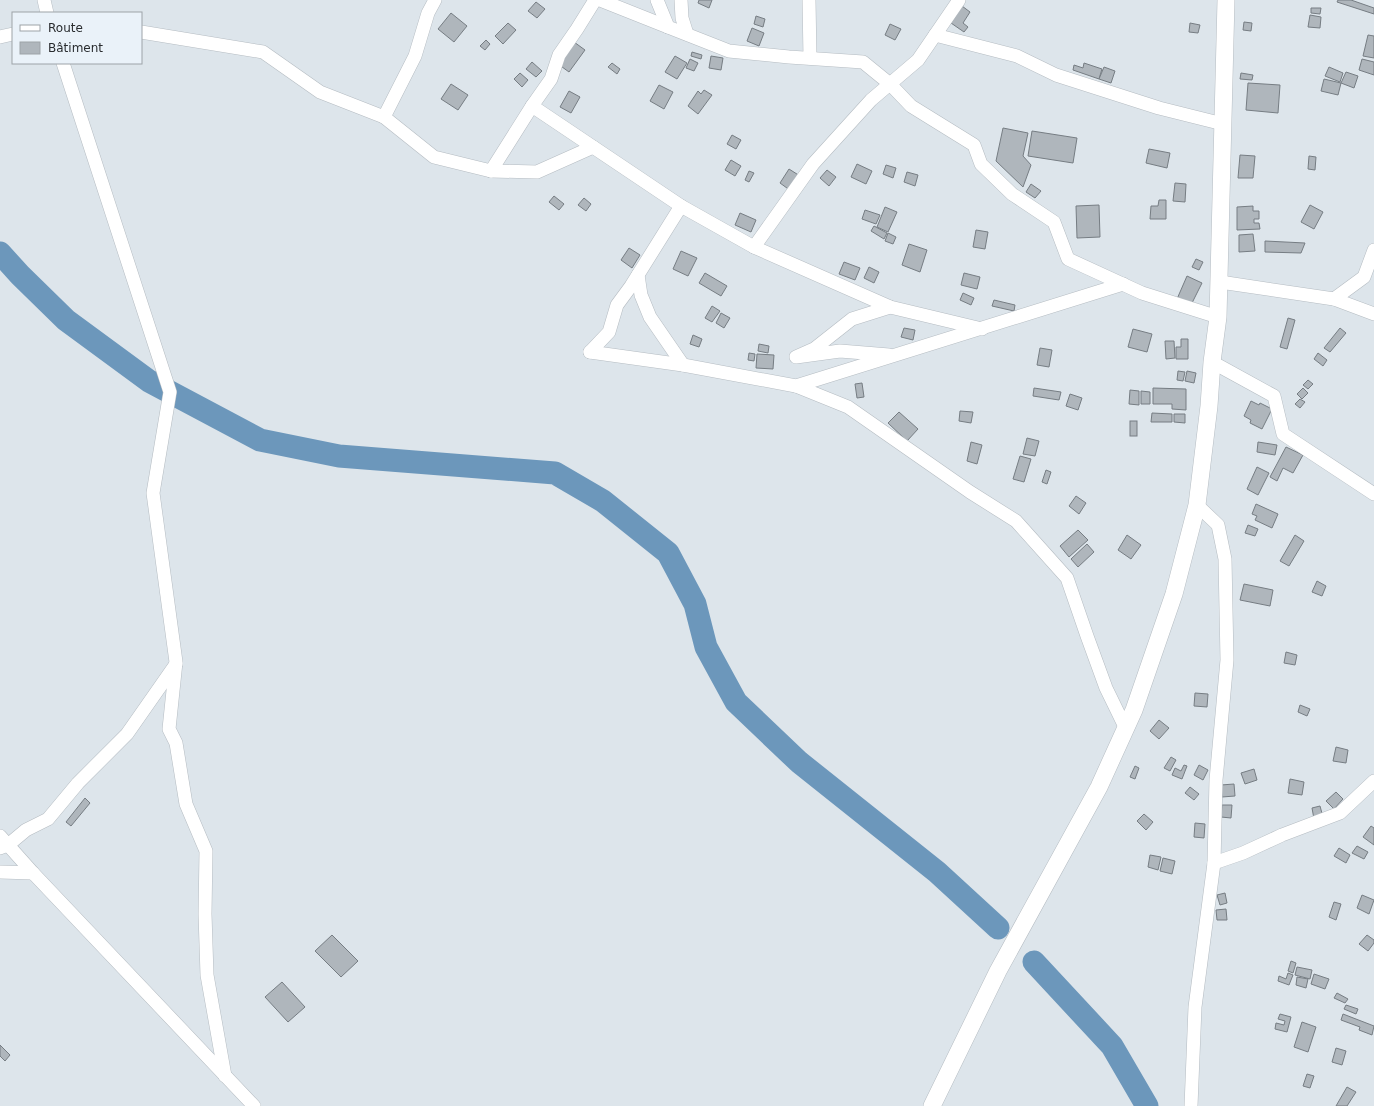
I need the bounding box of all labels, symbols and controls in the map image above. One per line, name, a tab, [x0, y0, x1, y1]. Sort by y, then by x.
legend	[12, 12, 142, 64]
text: Route	[48, 21, 83, 35]
text: Bâtiment	[48, 41, 103, 55]

